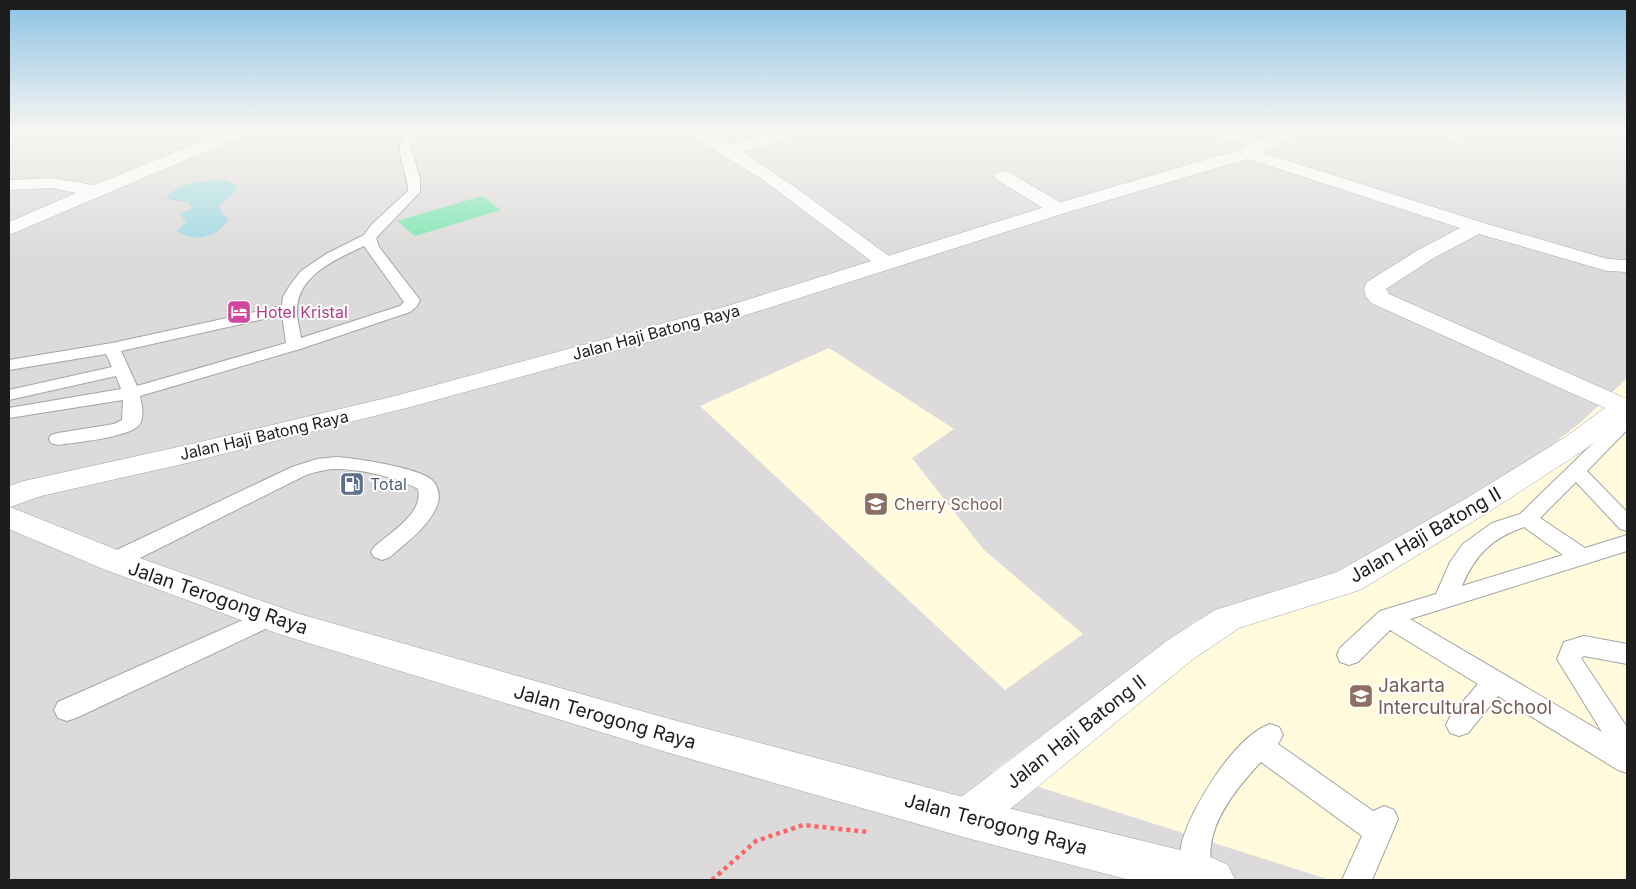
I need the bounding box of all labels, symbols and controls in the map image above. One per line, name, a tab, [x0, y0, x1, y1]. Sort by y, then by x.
hotel icon: Hotel Kristal	[226, 299, 252, 325]
street label: Jalan Haji Batong Raya	[570, 300, 742, 364]
place label: Hotel Kristal	[256, 302, 348, 322]
street label: Jalan Haji Batong Raya	[178, 406, 350, 464]
fuel station icon: Total	[339, 471, 365, 497]
place label: Total	[370, 474, 407, 494]
street label: Jalan Haji Batong II	[1345, 482, 1505, 588]
school or university icon: Cherry School	[863, 491, 889, 517]
place label: Cherry School	[894, 494, 1002, 514]
street label: Jalan Terogong Raya	[125, 556, 311, 640]
street label: Jalan Haji Batong II	[1001, 670, 1151, 794]
place label: Jakarta Intercultural School	[1378, 674, 1552, 719]
street label: Jalan Terogong Raya	[511, 680, 699, 754]
school or university icon: Jakarta Intercultural School	[1348, 683, 1374, 709]
street label: Jalan Terogong Raya	[902, 788, 1090, 860]

